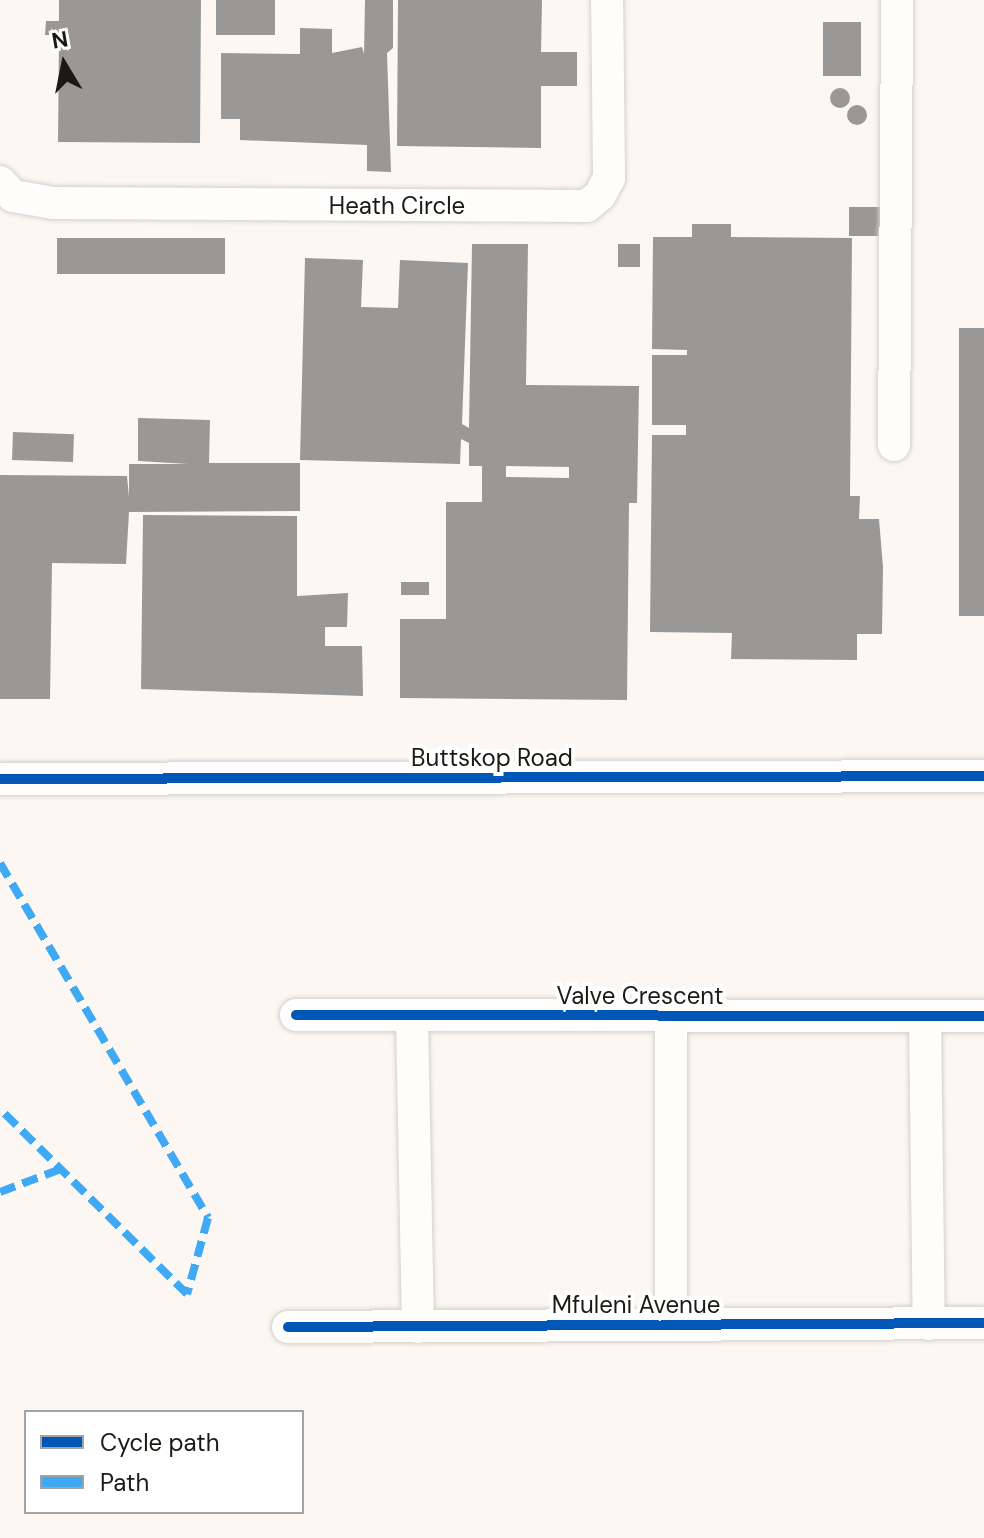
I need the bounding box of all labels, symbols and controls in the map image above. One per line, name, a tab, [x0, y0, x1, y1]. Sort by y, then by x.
north arrow	[24, 24, 104, 104]
text: N	[49, 24, 70, 56]
street label: Heath Circle	[329, 192, 465, 220]
street label: Buttskop Road	[411, 744, 573, 772]
street label: Valve Crescent	[556, 982, 724, 1010]
street label: Mfuleni Avenue	[552, 1291, 720, 1319]
legend	[24, 1410, 304, 1514]
text: Cycle path	[100, 1427, 219, 1458]
text: Path	[100, 1467, 149, 1498]

